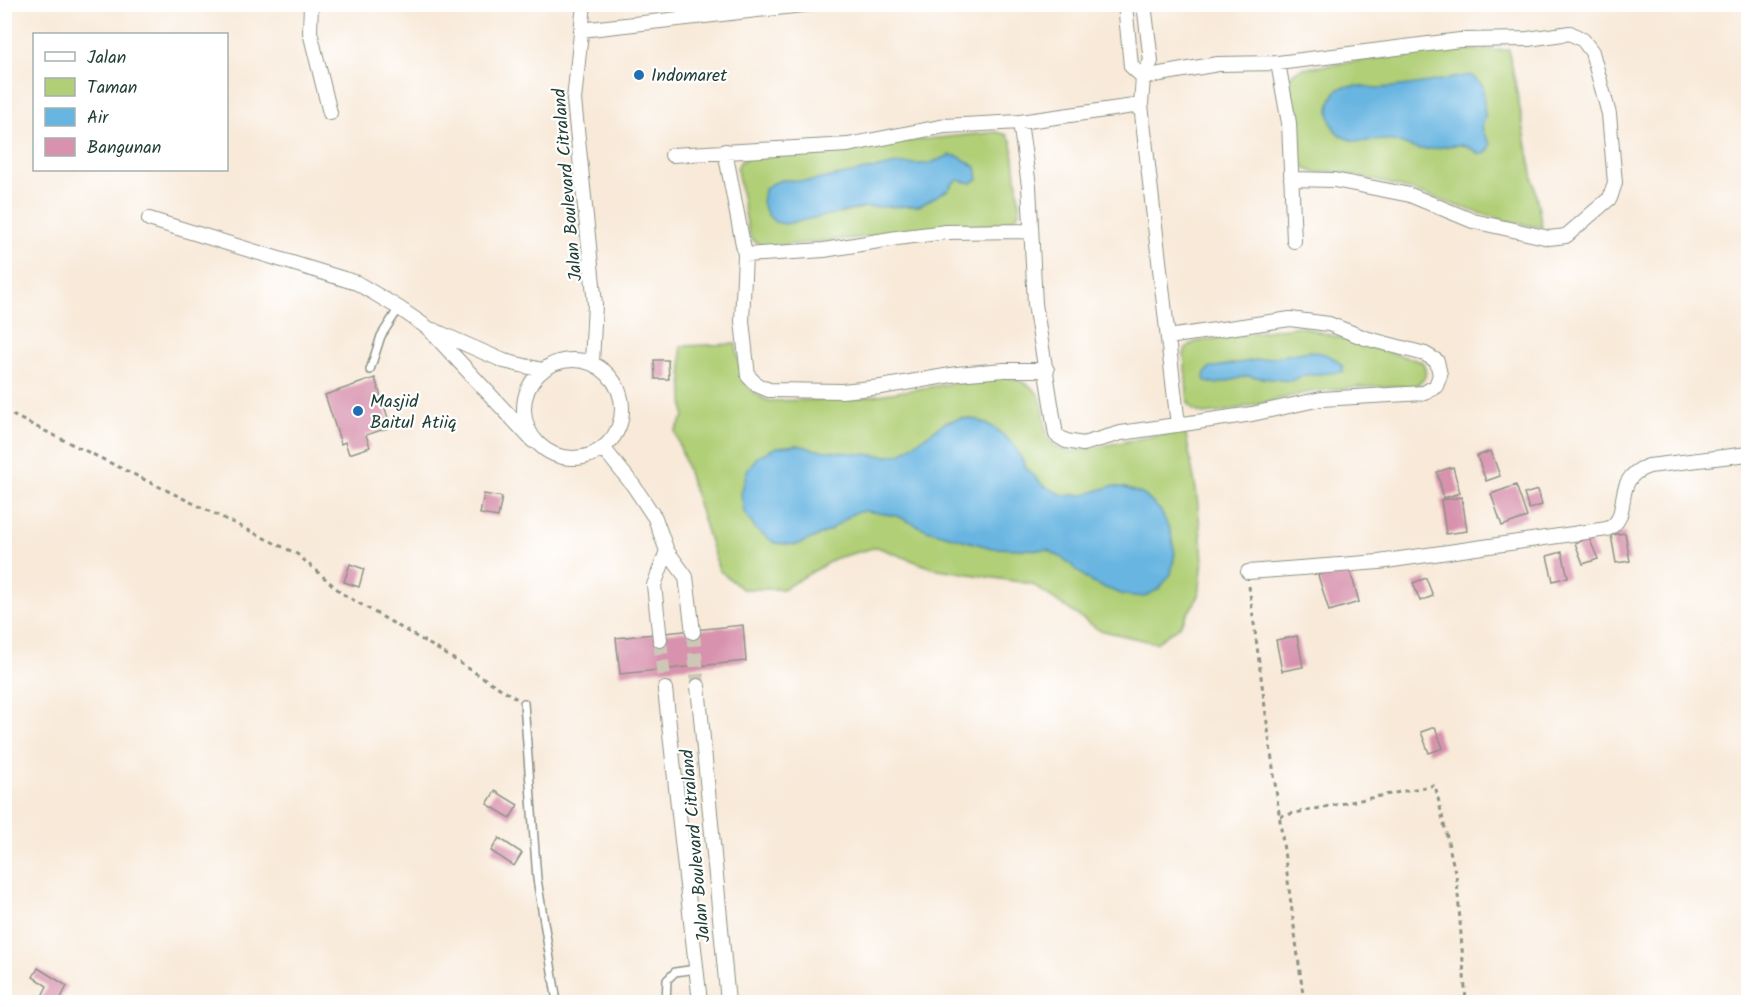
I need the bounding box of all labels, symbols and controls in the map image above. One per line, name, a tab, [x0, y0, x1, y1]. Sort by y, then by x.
legend	[33, 33, 228, 171]
text: Jalan	[87, 44, 126, 73]
place label: Indomaret	[651, 62, 728, 91]
marker: Indomaret	[632, 68, 646, 82]
text: Taman	[87, 74, 137, 103]
street label: Jalan Boulevard Citraland	[546, 86, 591, 282]
text: Air	[87, 104, 109, 133]
text: Bangunan	[87, 134, 161, 163]
place label: Masjid Baitul Atiiq	[370, 388, 456, 438]
marker: Masjid Baitul Atiiq	[351, 404, 365, 418]
street label: Jalan Boulevard Citraland	[674, 747, 719, 943]

